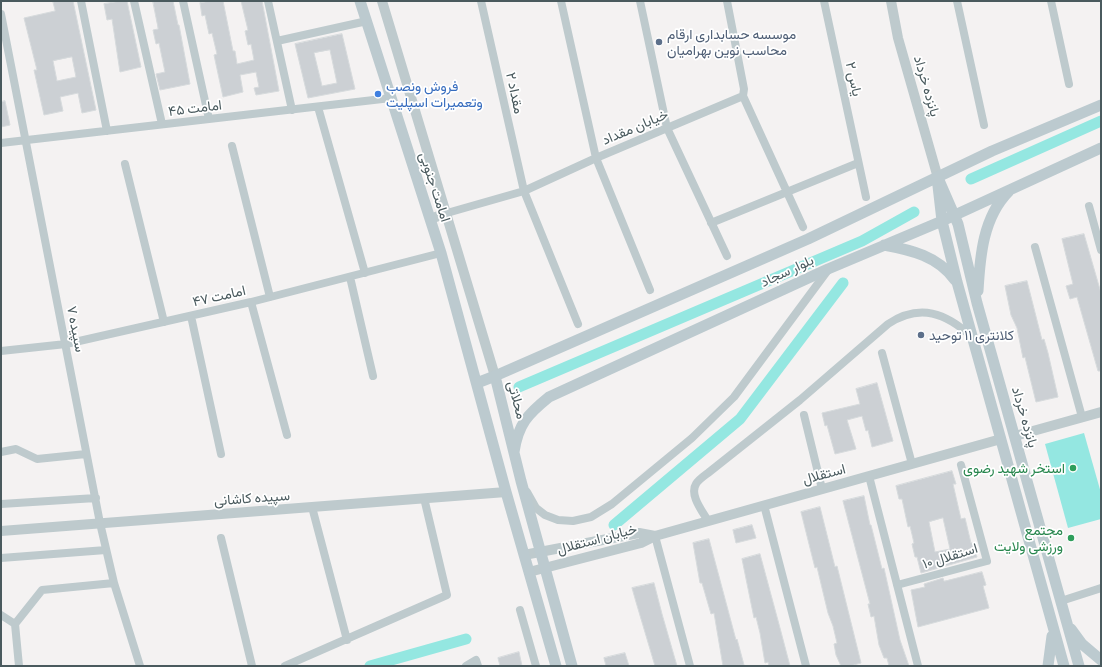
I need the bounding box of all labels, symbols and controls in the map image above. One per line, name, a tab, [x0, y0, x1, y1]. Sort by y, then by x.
place label: موسسه حسابداری ارقام محاسب نوین بهرامیان	[667, 26, 796, 58]
marker: موسسه حسابداری ارقام محاسب نوین بهرامیان	[654, 37, 664, 47]
street label: پانزده خرداد	[910, 54, 944, 118]
street label: یاس ۲	[842, 60, 866, 98]
street label: مقداد ۲	[502, 71, 528, 115]
place label: فروش ونصب وتعمیرات اسپلیت	[386, 78, 483, 110]
marker: فروش ونصب وتعمیرات اسپلیت	[373, 89, 383, 99]
street label: امامت ۴۵	[167, 96, 223, 120]
street label: خیابان مقداد	[599, 106, 671, 148]
street label: امامت جنوبی	[416, 150, 454, 224]
street label: بلوار سجاد	[758, 251, 816, 291]
street label: امامت ۴۷	[191, 282, 247, 310]
street label: سپیده ۷	[63, 304, 89, 354]
place label: کلانتری ۱۱ توحید	[929, 327, 1014, 343]
marker: کلانتری ۱۱ توحید	[916, 330, 926, 340]
street label: محلاتی	[504, 379, 530, 421]
street label: پانزده خرداد	[1008, 385, 1042, 449]
street label: استقلال	[801, 460, 847, 488]
place label: استخر شهید رضوی	[963, 460, 1065, 476]
marker: استخر شهید رضوی	[1068, 463, 1078, 473]
street label: سپیده کاشانی	[213, 487, 291, 509]
street label: خیابان استقلال	[555, 520, 639, 558]
place label: مجتمع ورزشی ولایت	[994, 522, 1063, 554]
marker: مجتمع ورزشی ولایت	[1066, 533, 1076, 543]
street label: استقلال ۱۰	[920, 540, 980, 572]

